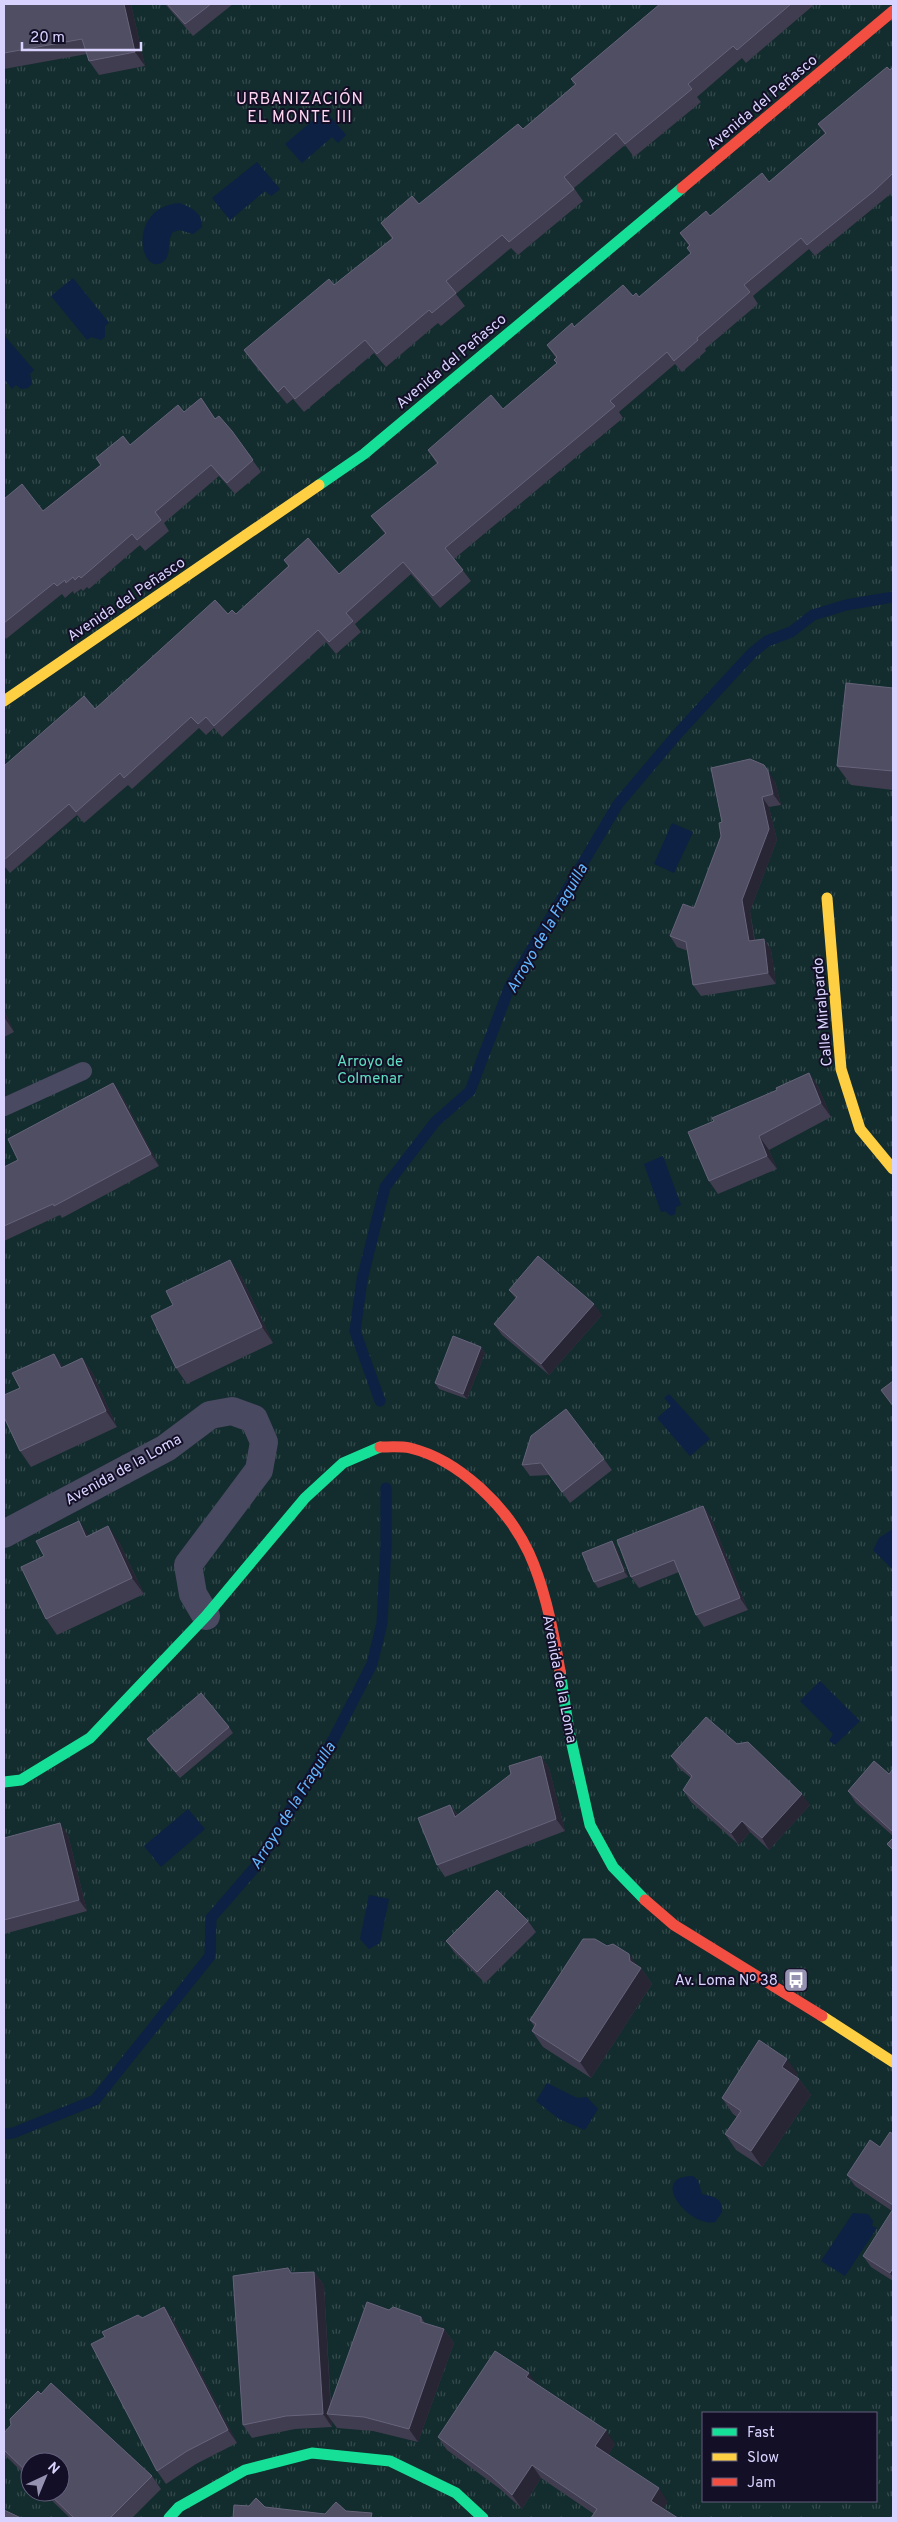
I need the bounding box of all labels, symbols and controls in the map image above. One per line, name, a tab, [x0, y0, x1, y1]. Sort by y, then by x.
scale bar	[22, 20, 141, 52]
text: 20 m	[30, 29, 65, 48]
street label: Avenida del Peñasco	[704, 51, 822, 155]
district label: URBANIZACIÓN EL MONTE III	[236, 88, 364, 128]
street label: Avenida del Peñasco	[393, 310, 511, 414]
street label: Avenida del Peñasco	[64, 554, 189, 647]
water label: Arroyo de la Fraguilla	[502, 860, 593, 997]
street label: Calle Miralpardo	[809, 957, 838, 1067]
park label: Arroyo de Colmenar	[337, 1053, 403, 1089]
street label: Avenida de la Loma	[62, 1430, 185, 1510]
street label: Avenida de la Loma	[537, 1614, 580, 1745]
water label: Arroyo de la Fraguilla	[246, 1738, 341, 1873]
bus stop icon: Av. Loma Nº 38	[783, 1967, 809, 1993]
place label: Av. Loma Nº 38	[675, 1972, 778, 1991]
legend	[702, 2412, 877, 2502]
text: Fast	[747, 2424, 775, 2443]
text: Slow	[747, 2449, 779, 2468]
north arrow	[20, 2452, 70, 2502]
text: N	[43, 2459, 63, 2478]
text: Jam	[747, 2474, 776, 2493]

